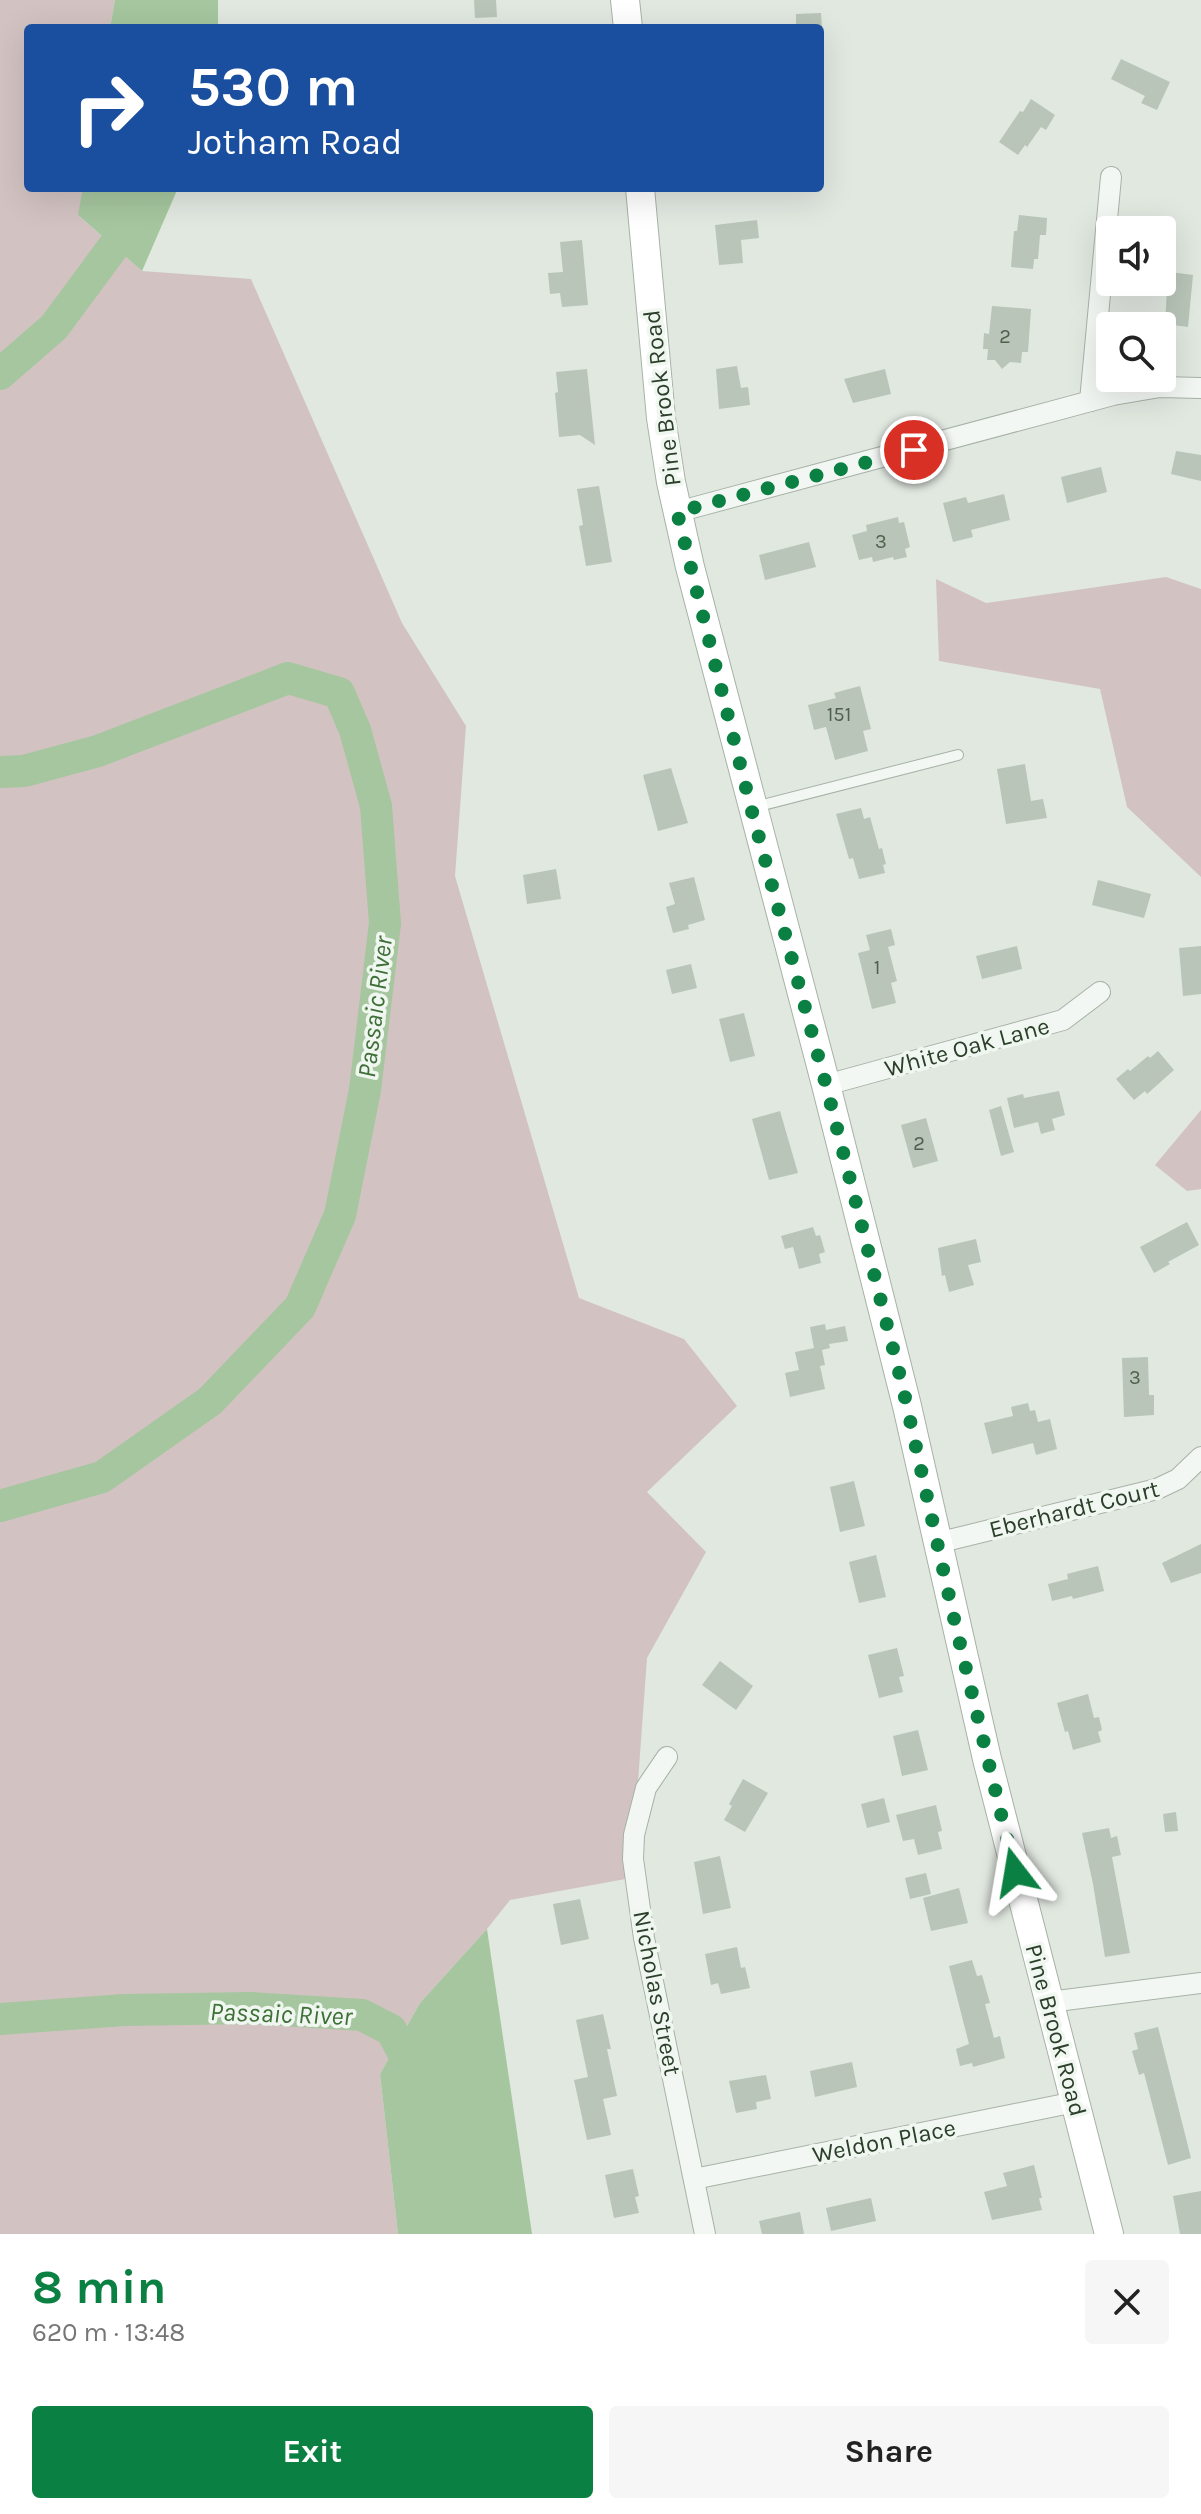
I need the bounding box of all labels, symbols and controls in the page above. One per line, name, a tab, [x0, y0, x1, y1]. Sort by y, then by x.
text: 530 m	[188, 54, 358, 119]
icon: right	[56, 56, 160, 160]
text: Jotham Road	[188, 121, 402, 163]
map controls	[1096, 216, 1176, 392]
button: sound	[1096, 216, 1176, 296]
street label: Pine Brook Road	[637, 308, 687, 488]
button: search	[1096, 312, 1176, 392]
house number: 2	[999, 325, 1011, 348]
pin	[880, 416, 948, 484]
icon: arrive	[892, 428, 936, 472]
house number: 3	[875, 530, 887, 553]
house number: 151	[827, 703, 851, 726]
water label: Passaic River	[351, 933, 399, 1080]
house number: 1	[874, 956, 880, 979]
street label: White Oak Lane	[882, 1012, 1052, 1082]
house number: 2	[913, 1132, 925, 1155]
house number: 3	[1129, 1366, 1141, 1389]
street label: Eberhardt Court	[986, 1474, 1162, 1544]
position arrow	[973, 1830, 1057, 1914]
street label: Nicholas Street	[627, 1908, 687, 2078]
street label: Pine Brook Road	[1020, 1941, 1092, 2119]
water label: Passaic River	[209, 1996, 354, 2032]
street label: Weldon Place	[810, 2113, 958, 2169]
text: 8 min	[32, 2259, 166, 2315]
button: close	[1085, 2260, 1169, 2344]
text: 620 m · 13:48	[32, 2317, 185, 2348]
button: Exit	[32, 2406, 593, 2498]
button: Share	[609, 2406, 1169, 2498]

